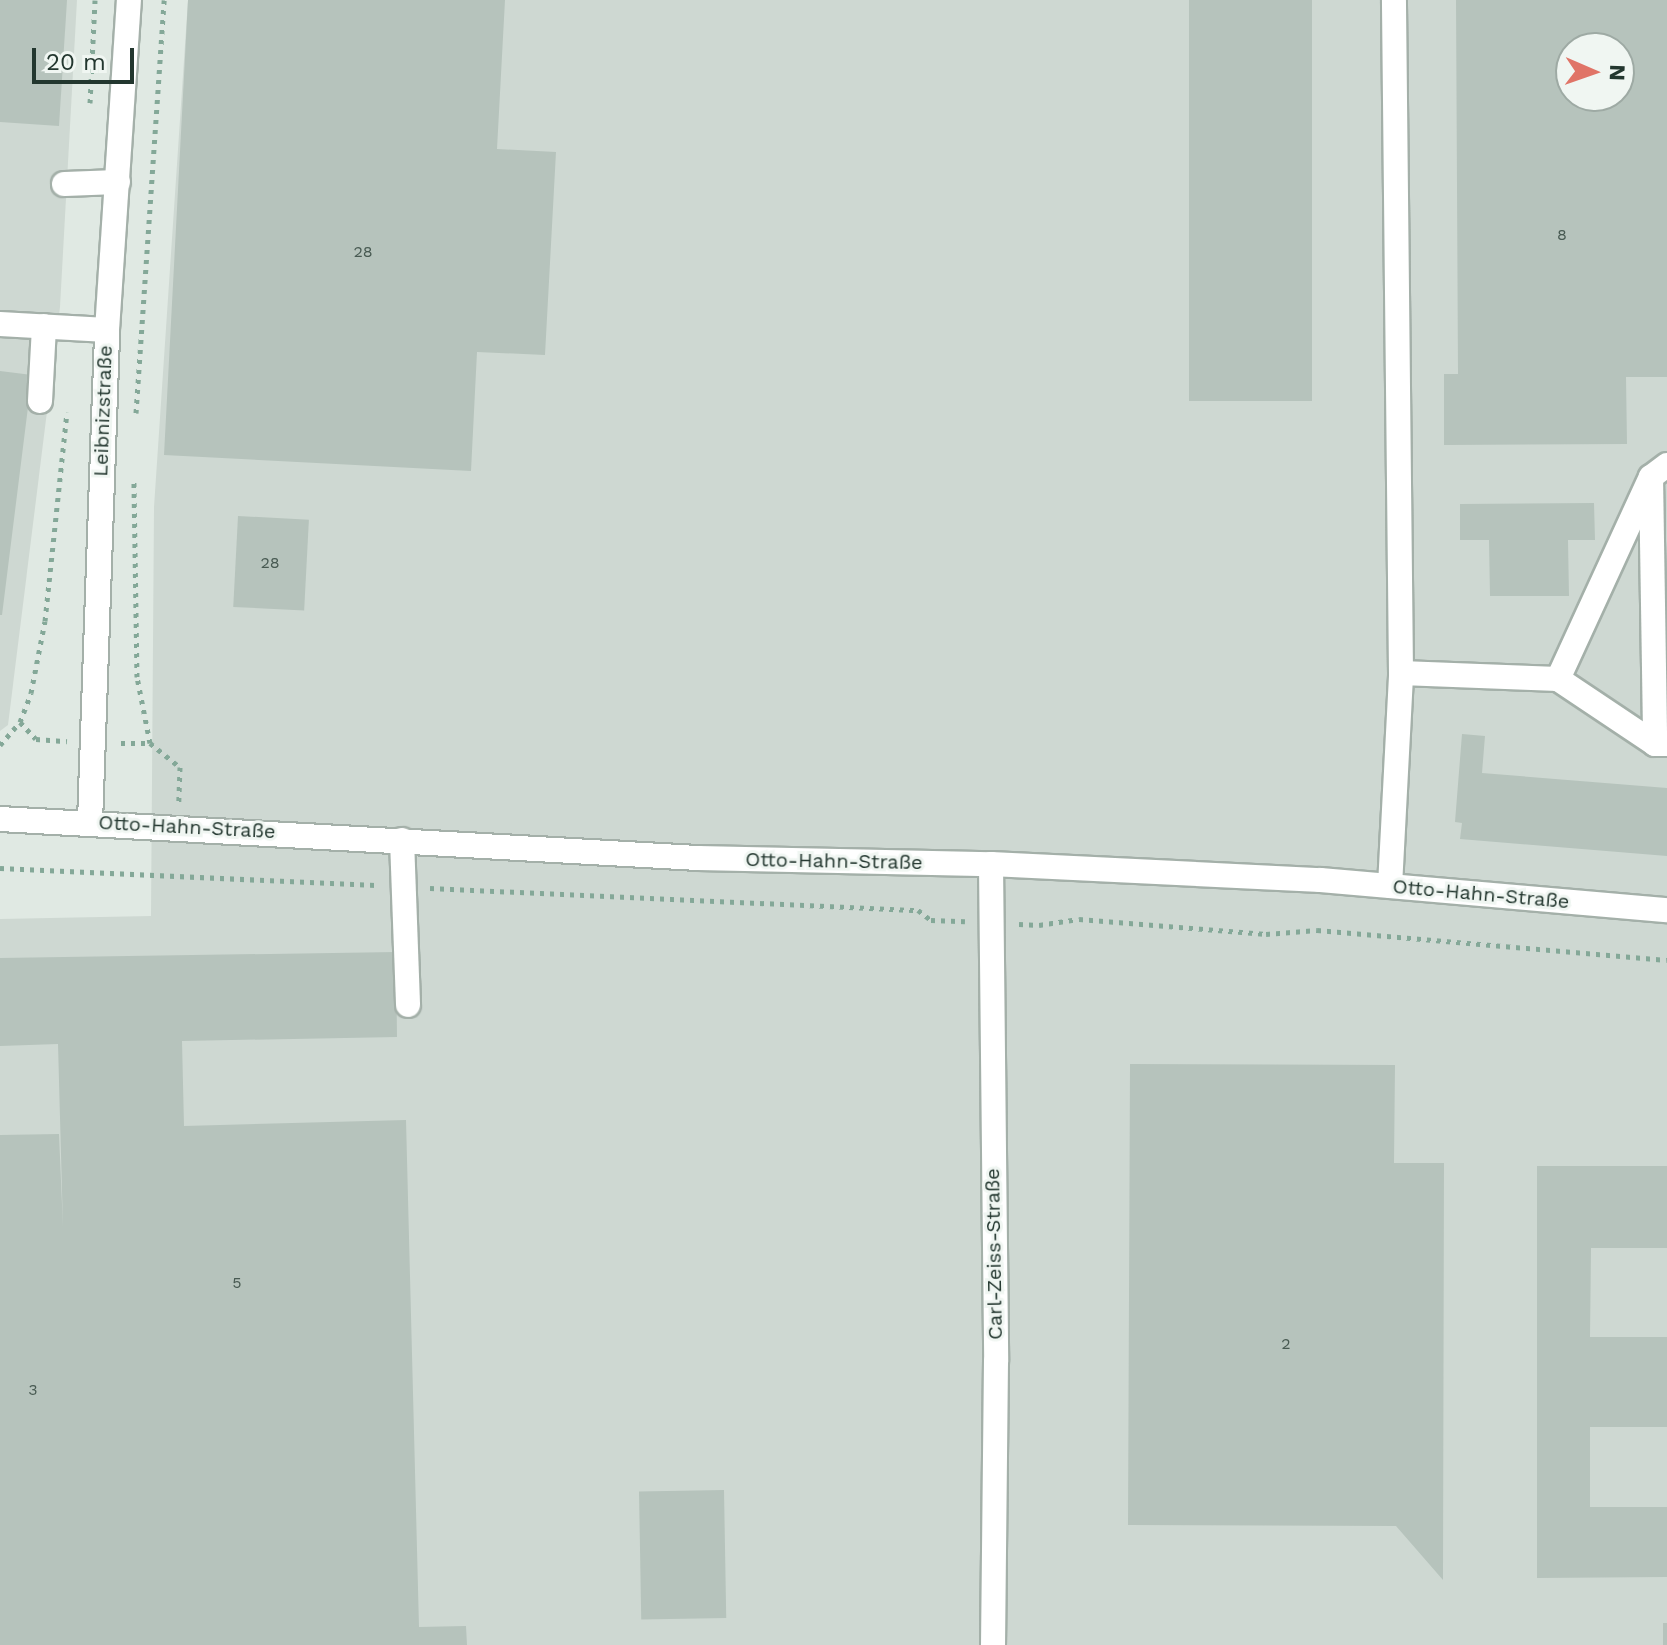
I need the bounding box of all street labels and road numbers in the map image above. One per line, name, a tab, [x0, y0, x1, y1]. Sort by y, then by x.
street label: Leibnizstraße	[89, 345, 117, 477]
street label: Otto-Hahn-Straße	[98, 810, 276, 844]
street label: Otto-Hahn-Straße	[745, 847, 923, 875]
street label: Otto-Hahn-Straße	[1392, 874, 1570, 914]
street label: Carl-Zeiss-Straße	[981, 1168, 1007, 1340]

